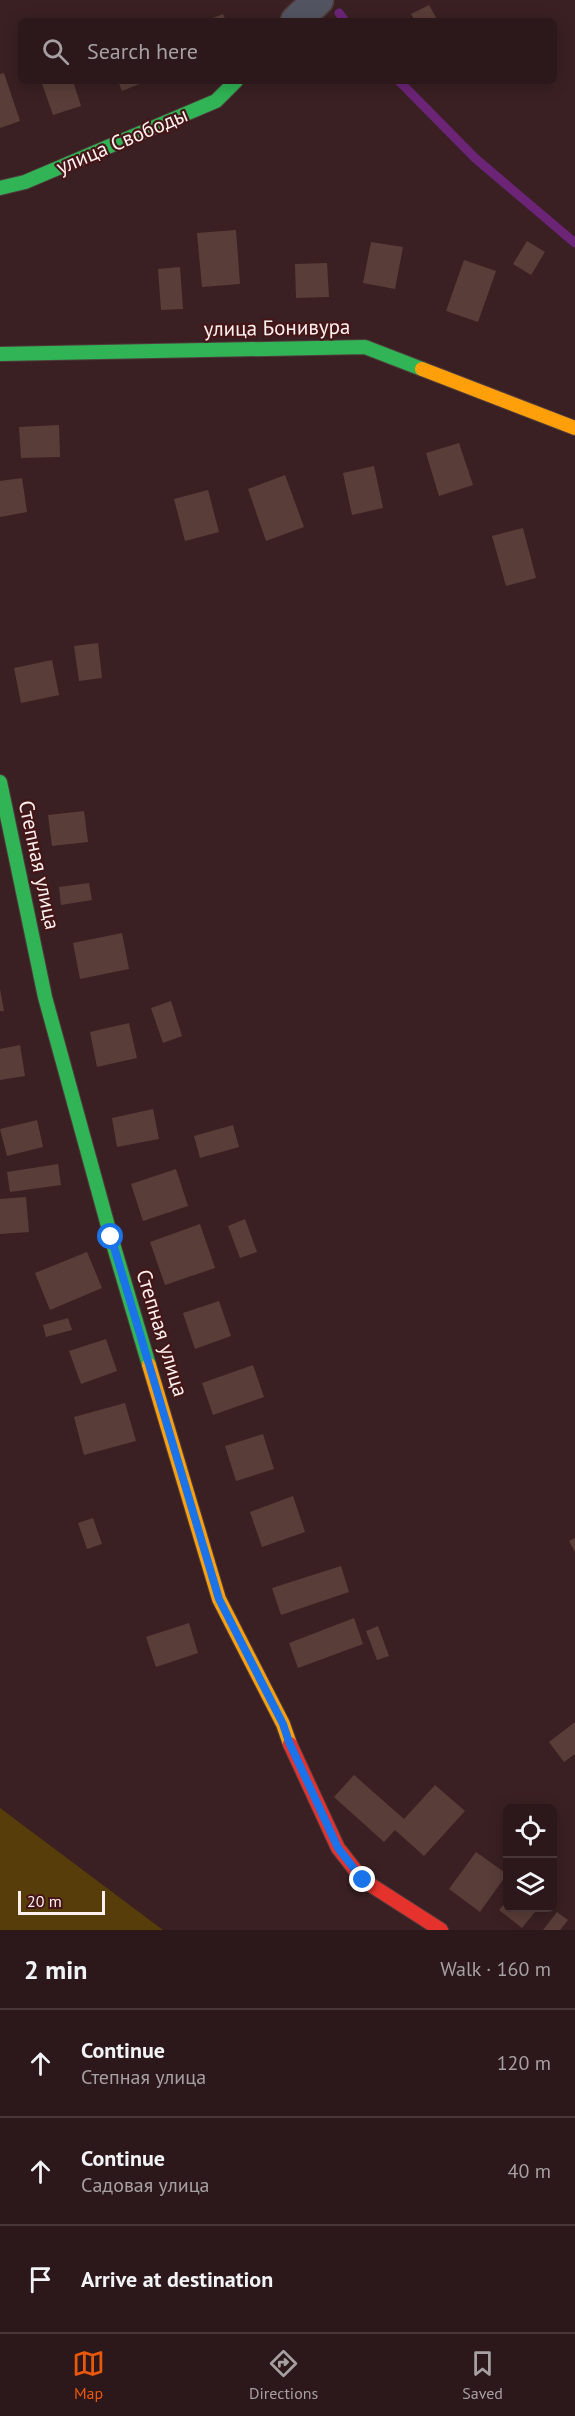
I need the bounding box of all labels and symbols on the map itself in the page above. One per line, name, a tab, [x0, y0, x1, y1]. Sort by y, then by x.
street label: улица Свободы	[52, 101, 192, 180]
street label: улица Бонивура	[203, 313, 351, 342]
street label: Степная улица	[13, 798, 66, 932]
route start	[97, 1223, 123, 1249]
street label: Степная улица	[130, 1266, 195, 1400]
route end	[349, 1866, 375, 1892]
scale bar	[18, 1888, 105, 1916]

